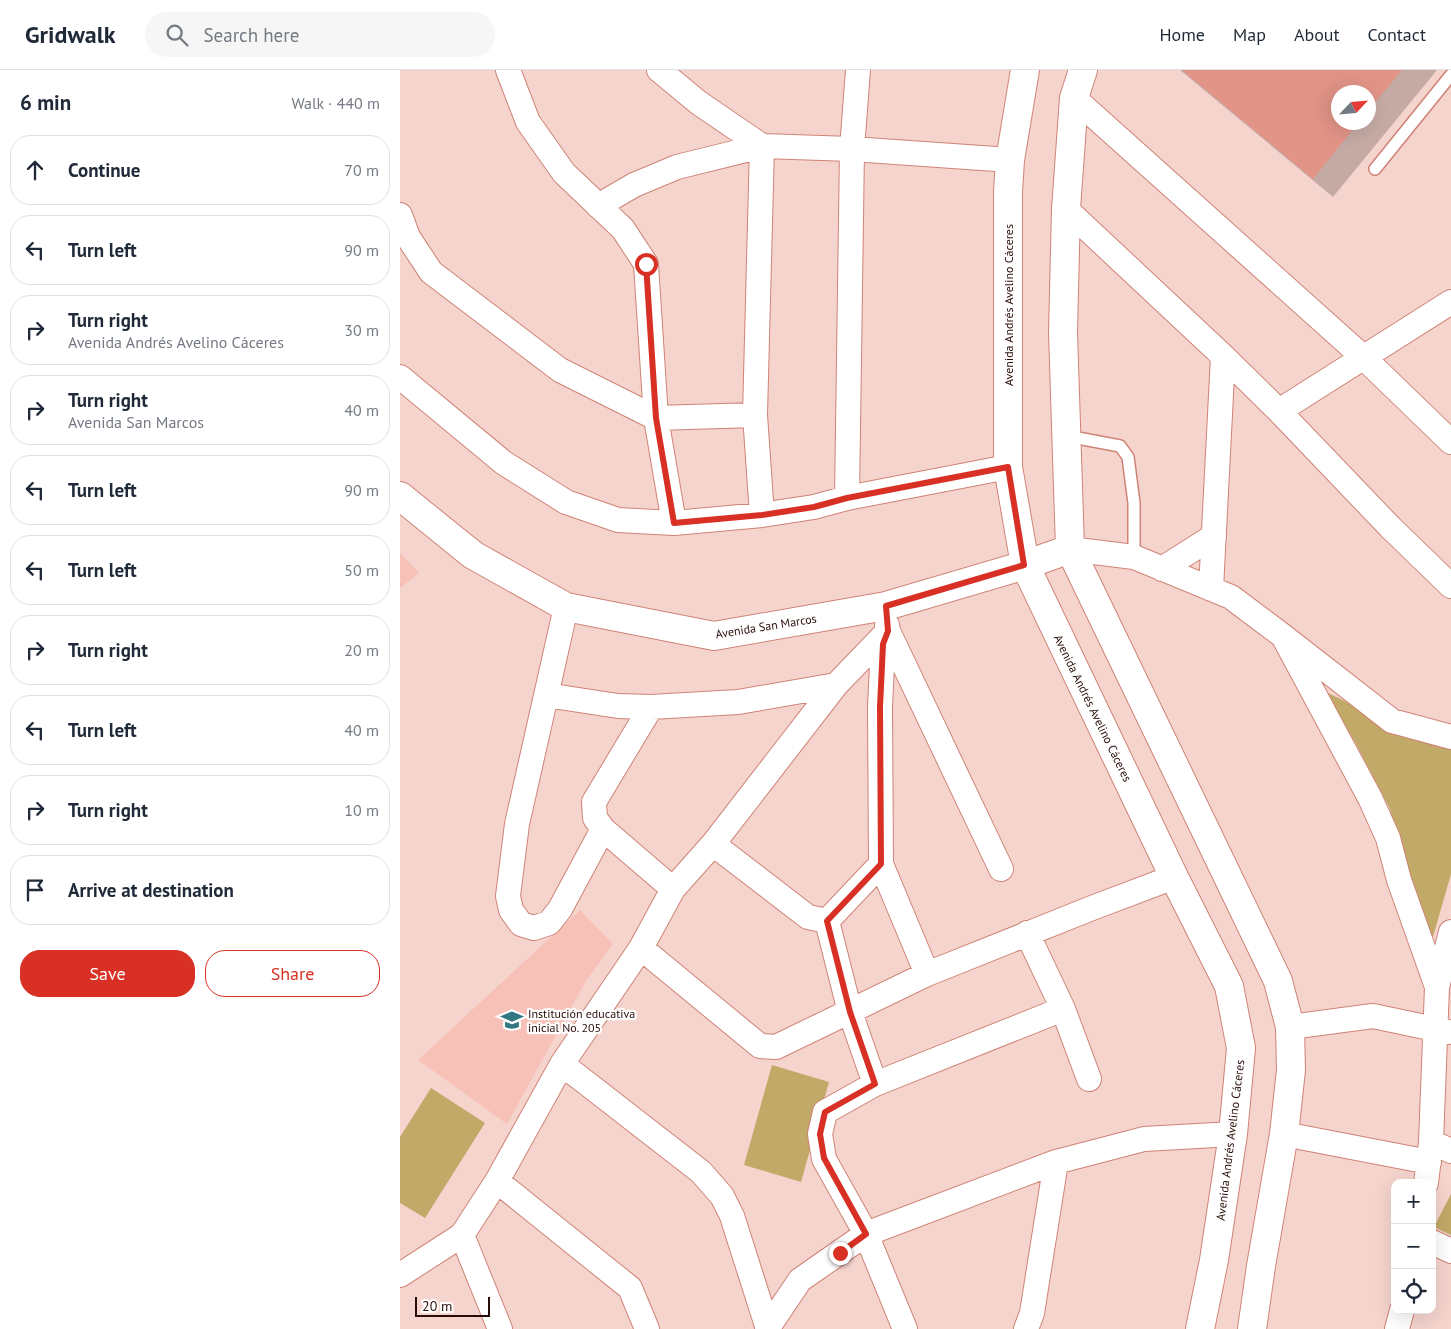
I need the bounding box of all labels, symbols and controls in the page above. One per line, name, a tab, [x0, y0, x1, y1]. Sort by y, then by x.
search box	[145, 12, 495, 57]
text: Gridwalk	[25, 19, 115, 50]
icon: search	[163, 21, 191, 49]
text: Search here	[203, 23, 299, 47]
text: Home	[1159, 23, 1205, 46]
text: Map	[1233, 23, 1266, 46]
text: About	[1294, 23, 1340, 46]
text: Contact	[1368, 23, 1426, 46]
north arrow	[1331, 85, 1376, 130]
text: 6 min	[20, 89, 71, 116]
text: Walk · 440 m	[291, 93, 380, 113]
icon: ahead	[21, 156, 49, 184]
text: Continue	[68, 158, 140, 182]
text: 70 m	[344, 160, 379, 180]
street label: Avenida Andrés Avelino Cáceres	[1001, 224, 1016, 386]
icon: left	[21, 236, 49, 264]
text: Turn left	[68, 238, 137, 262]
text: 90 m	[344, 240, 379, 260]
route start	[635, 253, 658, 276]
text: Turn right	[68, 308, 148, 332]
icon: right	[21, 316, 49, 344]
text: 30 m	[344, 320, 379, 340]
text: Avenida Andrés Avelino Cáceres	[68, 332, 284, 352]
text: Turn right	[68, 388, 148, 412]
icon: right	[21, 396, 49, 424]
text: 40 m	[344, 400, 379, 420]
text: Avenida San Marcos	[68, 412, 204, 432]
icon: left	[21, 476, 49, 504]
text: Turn left	[68, 478, 137, 502]
text: 90 m	[344, 480, 379, 500]
icon: left	[21, 556, 49, 584]
text: Turn left	[68, 558, 137, 582]
text: 50 m	[344, 560, 379, 580]
street label: Avenida San Marcos	[714, 611, 818, 641]
street label: Avenida Andrés Avelino Cáceres	[1051, 632, 1135, 784]
icon: right	[21, 636, 49, 664]
text: Turn right	[68, 638, 148, 662]
text: 20 m	[344, 640, 379, 660]
icon: left	[21, 716, 49, 744]
text: Turn left	[68, 718, 137, 742]
text: 40 m	[344, 720, 379, 740]
icon: right	[21, 796, 49, 824]
text: Turn right	[68, 798, 148, 822]
text: 10 m	[344, 800, 379, 820]
icon: arrive	[21, 876, 49, 904]
text: Arrive at destination	[68, 878, 234, 902]
button: Save	[20, 950, 195, 997]
button: Share	[205, 950, 380, 997]
place label: Institución educativa inicial No. 205	[528, 1006, 635, 1035]
school or university icon: Institución educativa inicial No. 205	[499, 1007, 525, 1033]
street label: Avenida Andrés Avelino Cáceres	[1213, 1059, 1247, 1221]
map controls	[1391, 1179, 1436, 1314]
button: +	[1391, 1179, 1436, 1224]
button: −	[1391, 1224, 1436, 1269]
route end	[829, 1242, 852, 1265]
button: locate	[1391, 1269, 1436, 1314]
scale bar	[415, 1294, 490, 1317]
text: 20 m	[422, 1297, 452, 1315]

